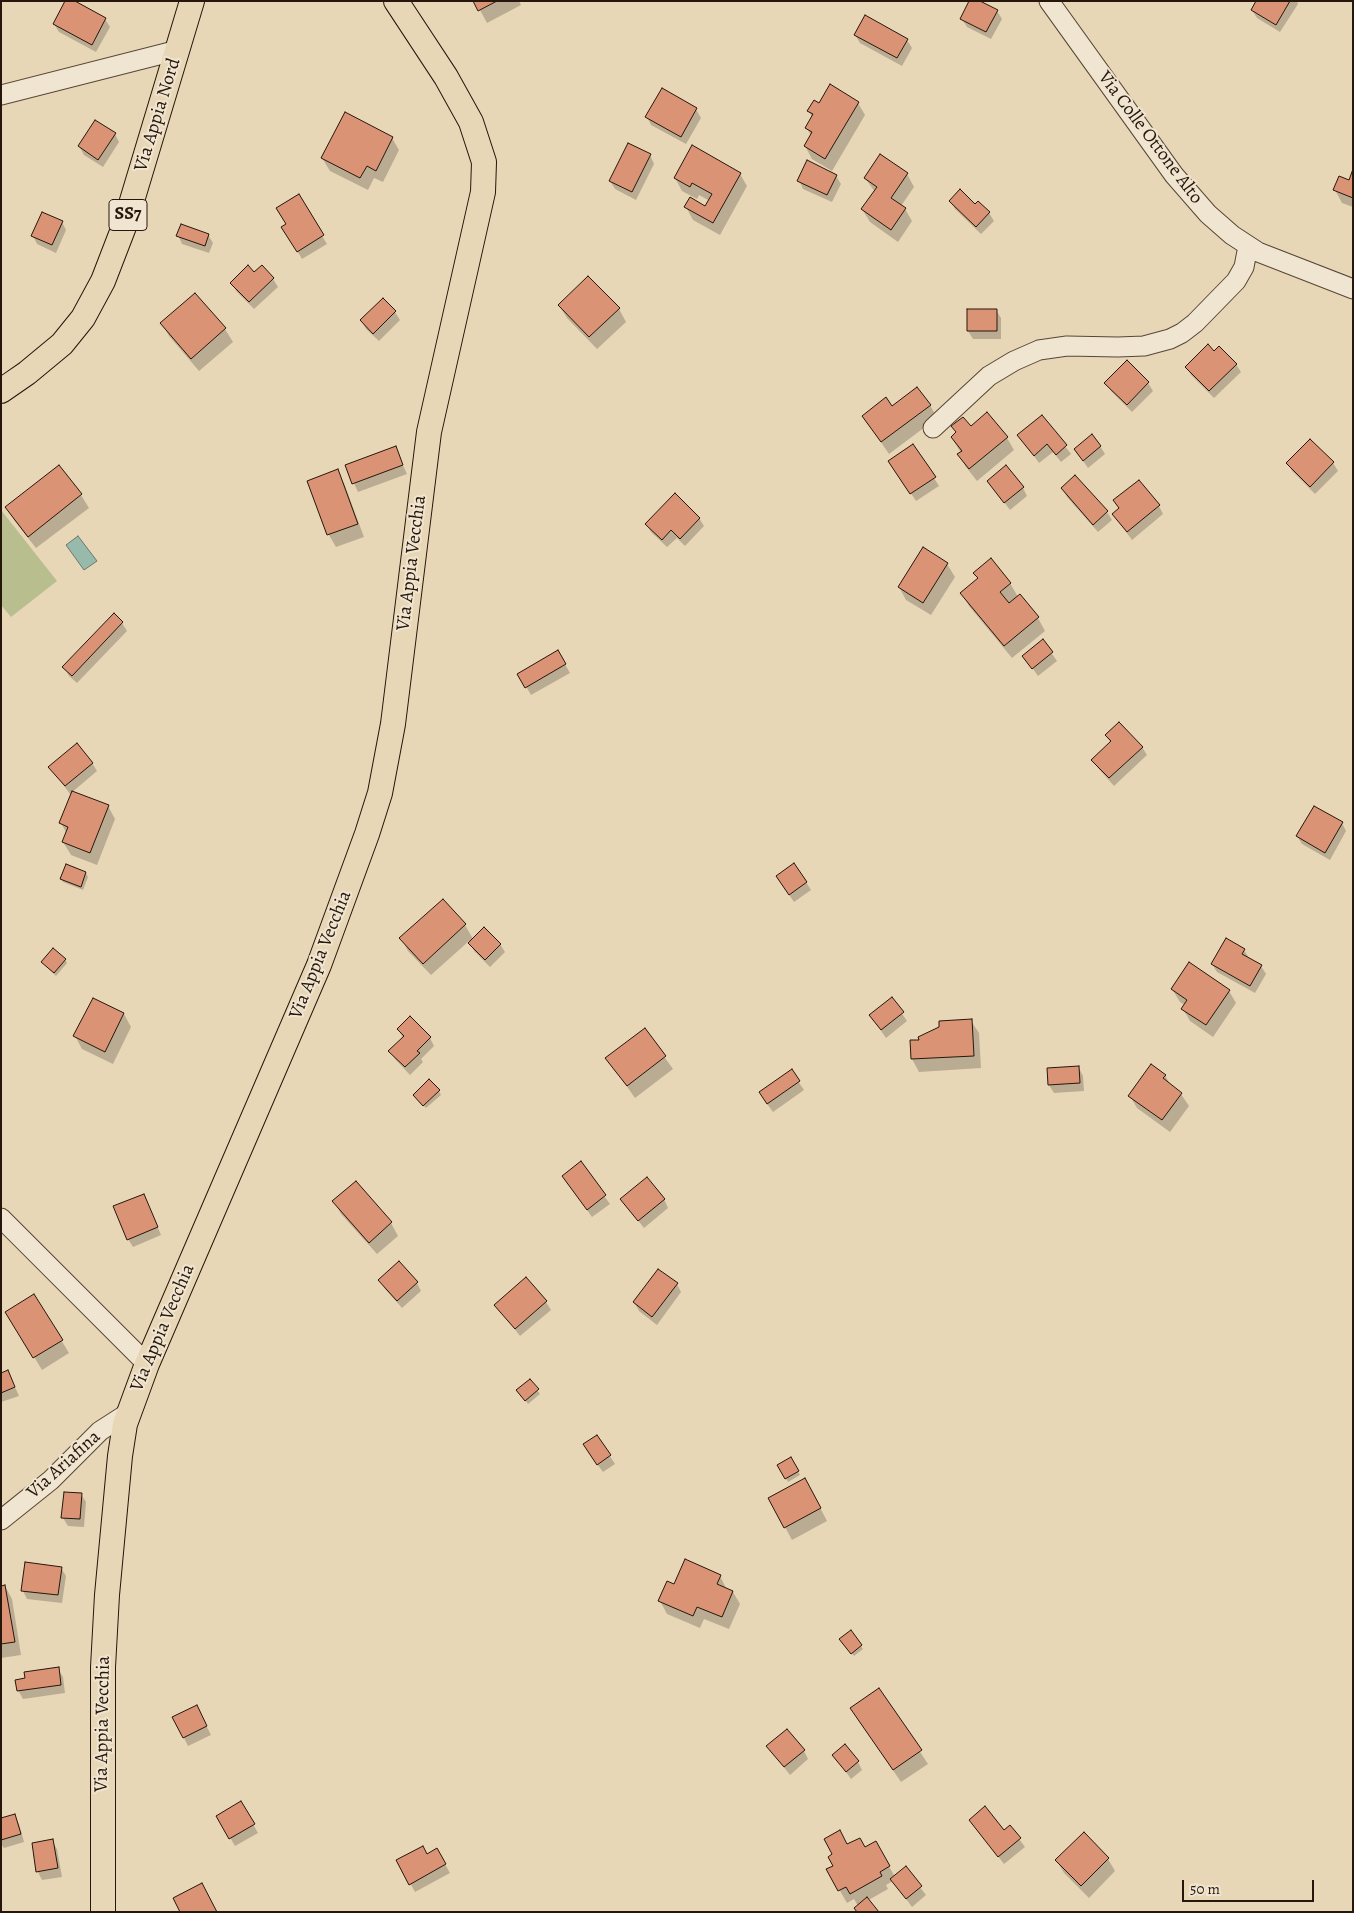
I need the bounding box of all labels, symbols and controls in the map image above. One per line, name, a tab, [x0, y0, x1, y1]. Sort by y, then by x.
street label: Via Appia Nord	[130, 55, 186, 175]
street label: Via Colle Ottone Alto	[1093, 67, 1207, 209]
road number: SS7	[109, 200, 147, 230]
street label: Via Appia Vecchia	[392, 494, 432, 632]
street label: Via Appia Vecchia	[285, 887, 357, 1023]
street label: Via Appia Vecchia	[126, 1261, 200, 1395]
street label: Via Ariafina	[22, 1426, 106, 1504]
street label: Via Appia Vecchia	[90, 1656, 116, 1792]
scale bar	[1184, 1870, 1316, 1902]
text: 50 m	[1190, 1879, 1220, 1899]

